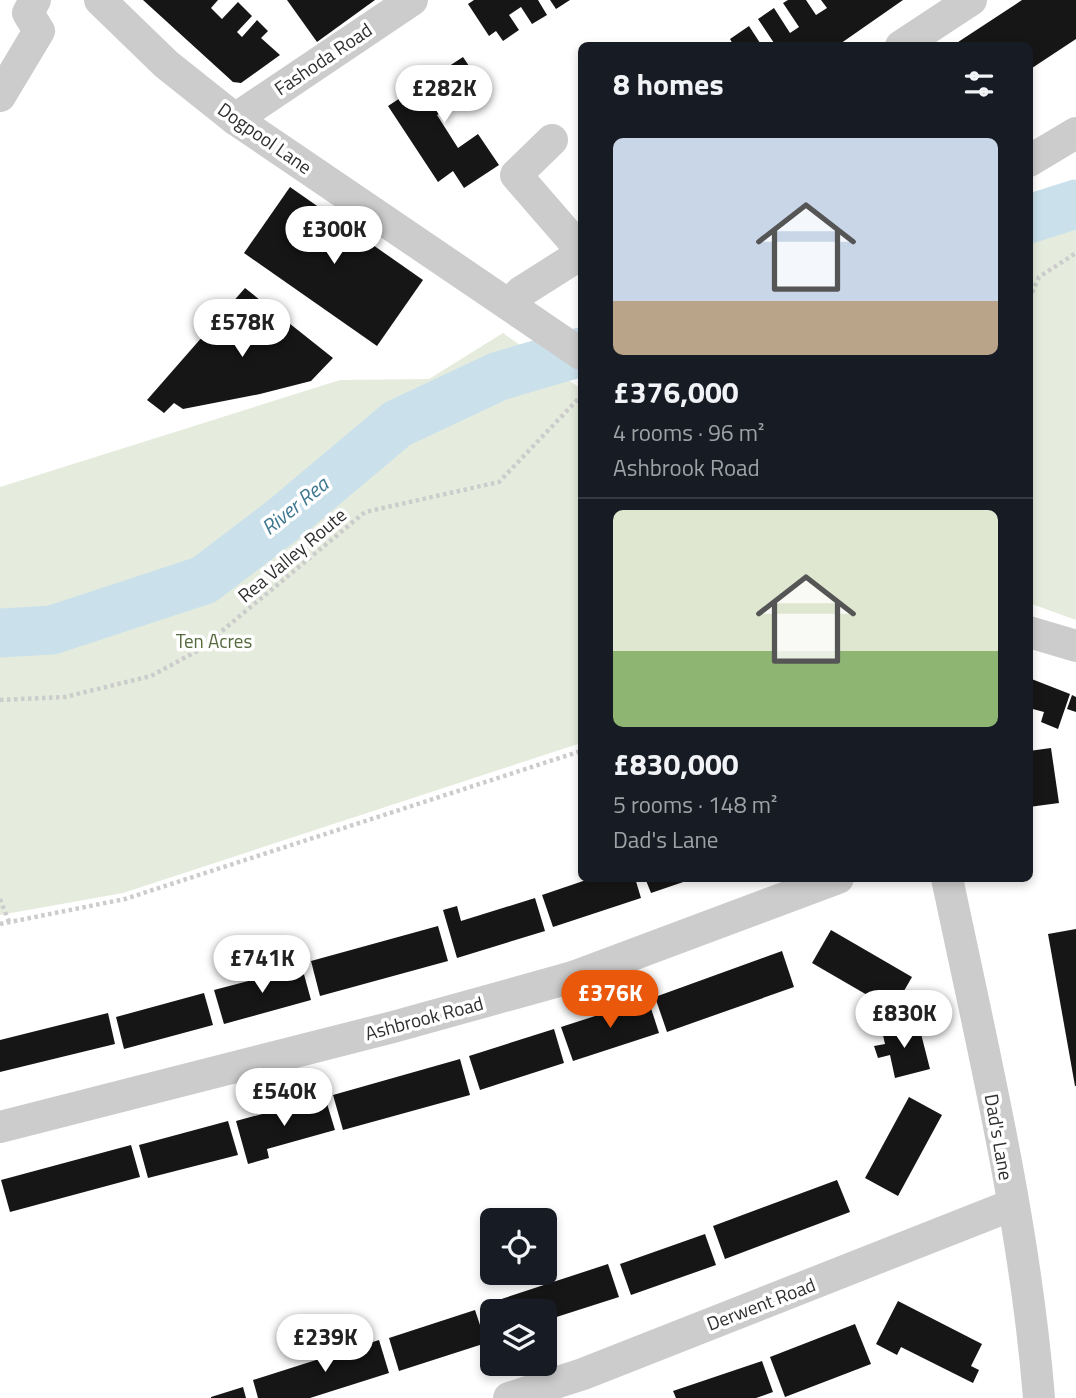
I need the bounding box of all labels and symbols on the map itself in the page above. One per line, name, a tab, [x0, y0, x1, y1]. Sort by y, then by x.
street label: Fashoda Road	[268, 15, 378, 102]
pin: £282K	[395, 66, 493, 125]
street label: Dogpool Lane	[212, 94, 318, 181]
pin: £300K	[285, 206, 383, 266]
pin: £578K	[193, 300, 291, 359]
water label: River Rea	[254, 467, 336, 542]
street label: Rea Valley Route	[231, 500, 352, 609]
park label: Ten Acres	[176, 626, 252, 655]
pin: £741K	[213, 936, 311, 995]
pin: £376K	[561, 970, 659, 1030]
street label: Ashbrook Road	[362, 988, 486, 1047]
pin: £830K	[855, 990, 953, 1050]
pin: £540K	[235, 1068, 333, 1128]
street label: Dad's Lane	[978, 1091, 1021, 1182]
street label: Derwent Road	[702, 1269, 819, 1338]
pin: £239K	[276, 1314, 374, 1374]

